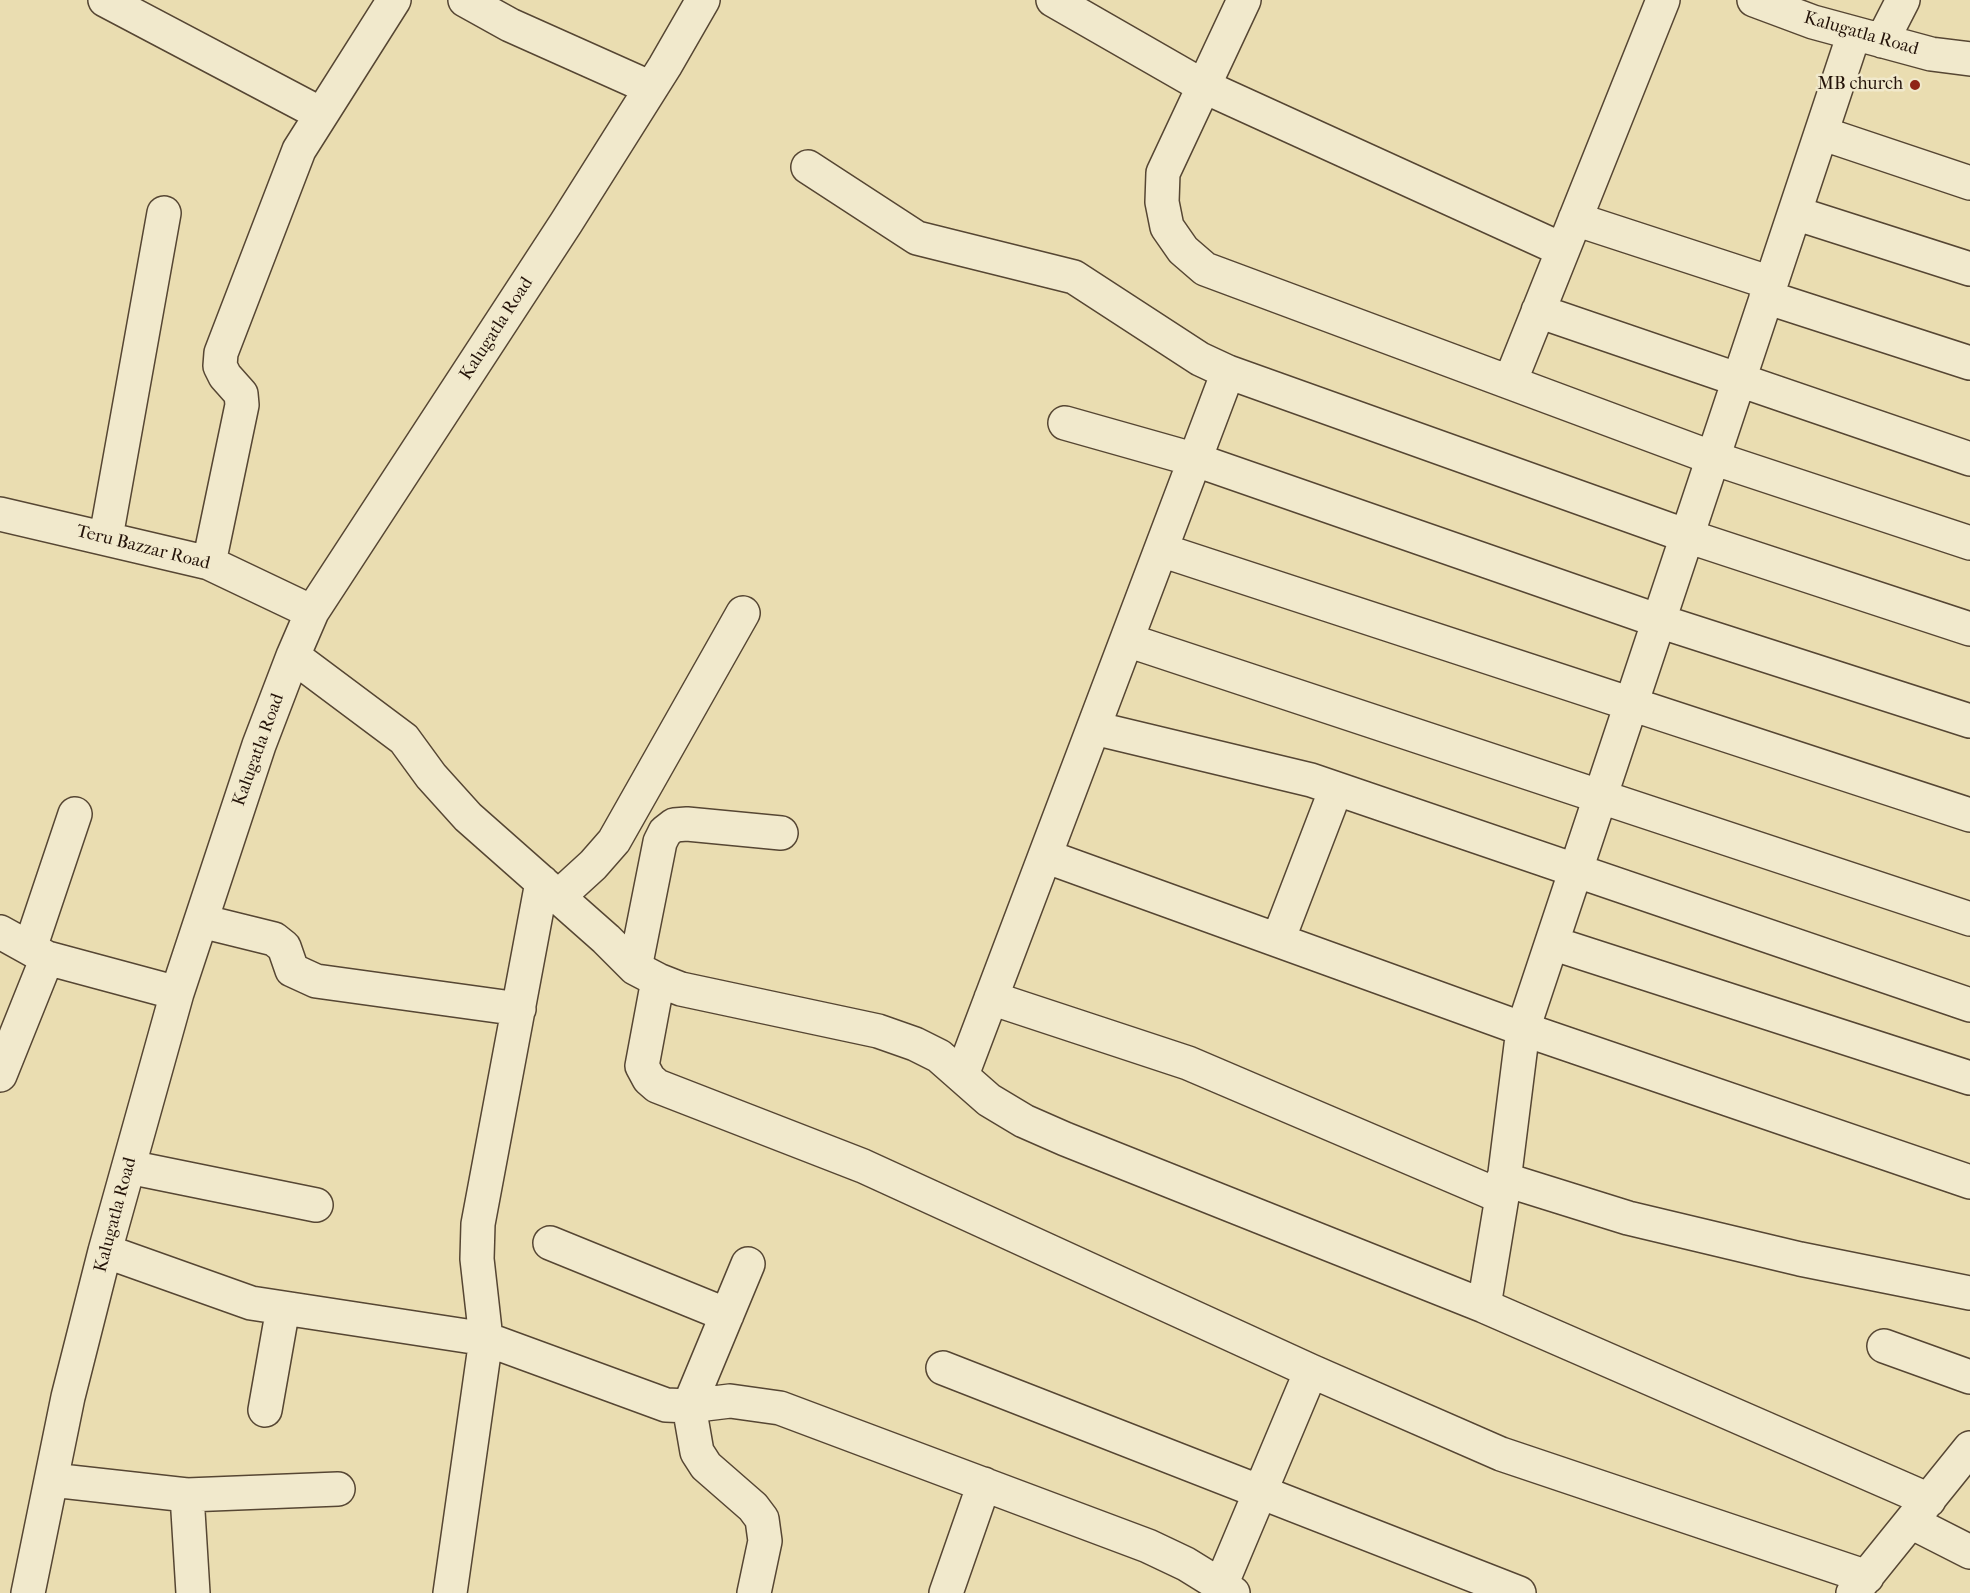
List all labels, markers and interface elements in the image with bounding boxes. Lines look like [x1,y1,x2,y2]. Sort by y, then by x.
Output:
street label: Kalugatla Road [1801,7,1921,61]
place label: MB church [1817,74,1903,96]
marker: MB church [1908,78,1922,92]
street label: Kalugatla Road [456,274,538,384]
street label: Teru Bazzar Road [74,521,212,575]
street label: Kalugatla Road [229,691,289,809]
street label: Kalugatla Road [90,1155,142,1275]

